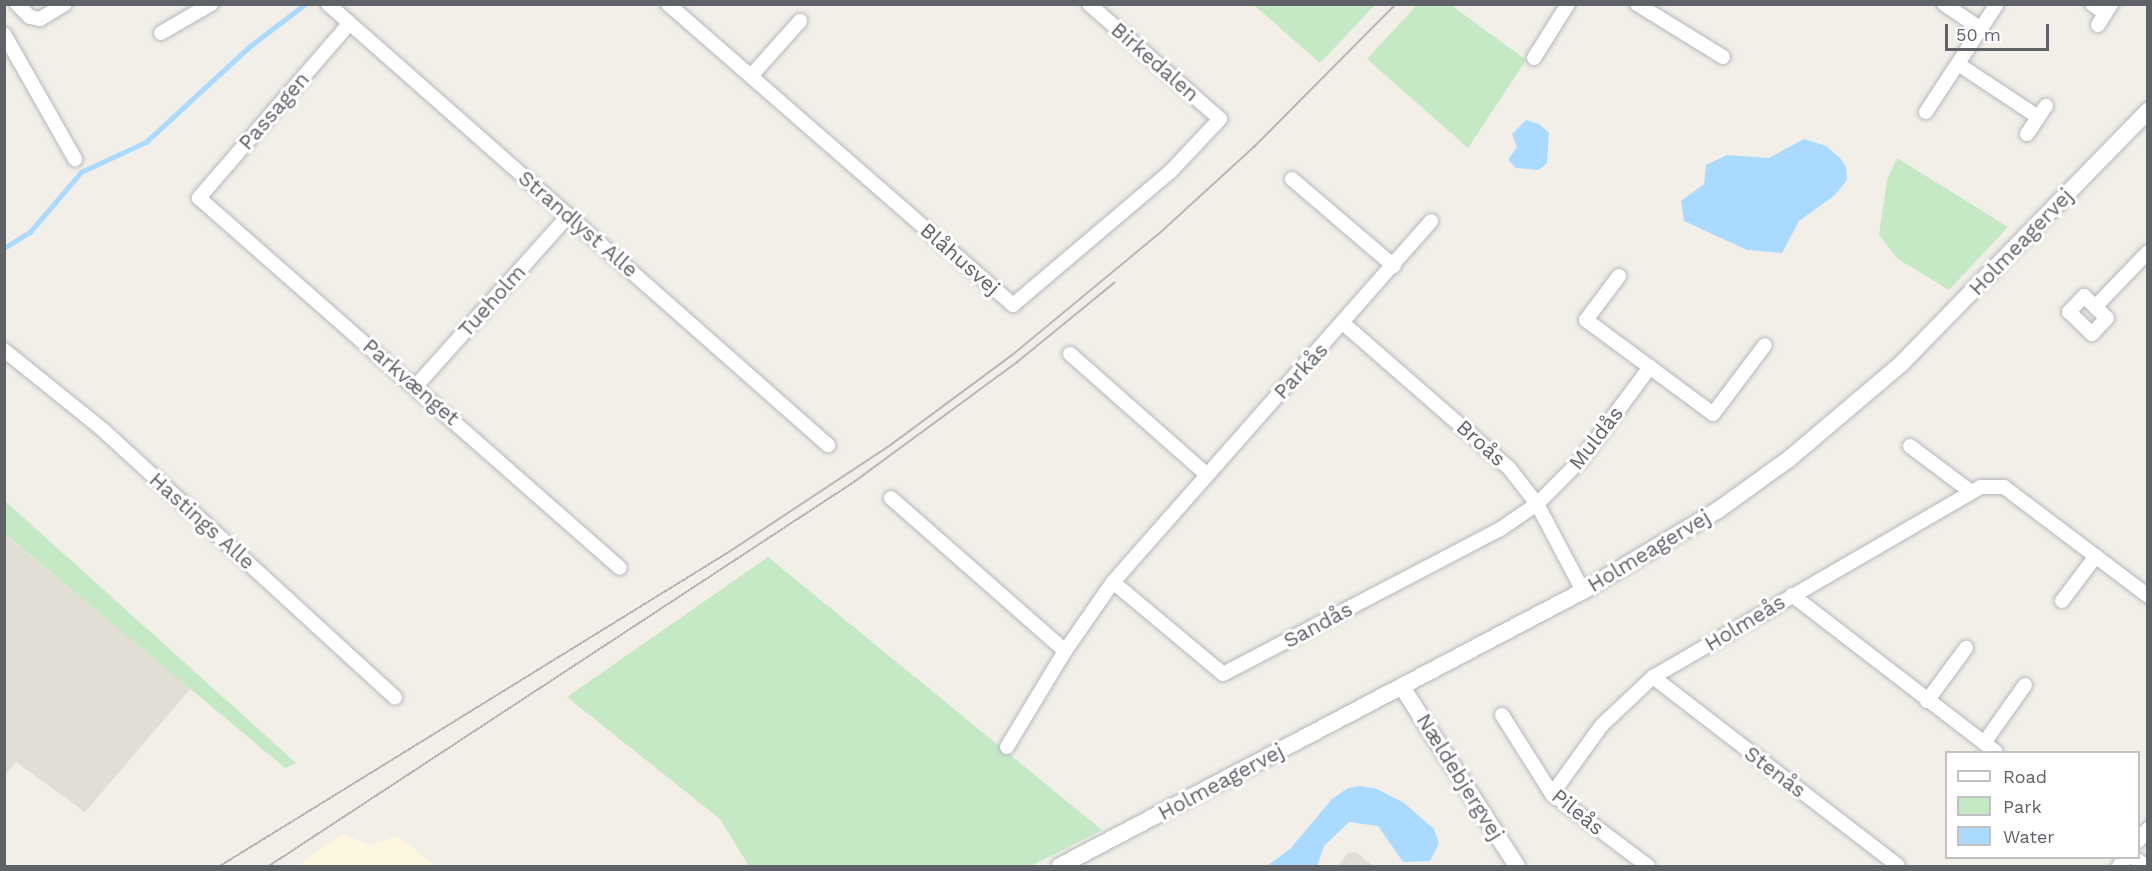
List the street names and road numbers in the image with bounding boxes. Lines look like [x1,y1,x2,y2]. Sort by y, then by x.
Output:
street label: Birkedalen [1106,17,1204,107]
street label: Passagen [233,67,315,155]
street label: Strandlyst Alle [513,165,643,283]
street label: Holmeagervej [1964,183,2078,301]
street label: Blåhusvej [915,218,1005,300]
street label: Tueholm [453,260,531,342]
street label: Parkvænget [358,333,464,431]
street label: Parkås [1269,338,1333,404]
street label: Muldås [1564,401,1628,475]
street label: Broås [1451,414,1511,472]
street label: Hastings Alle [144,467,260,575]
street label: Holmeagervej [1583,504,1715,598]
street label: Holmeås [1700,589,1790,657]
street label: Sandås [1279,596,1357,654]
street label: Nældebjergvej [1411,709,1509,845]
street label: Holmeagervej [1154,738,1288,826]
street label: Stenås [1739,741,1811,803]
street label: Pileås [1547,783,1609,841]

